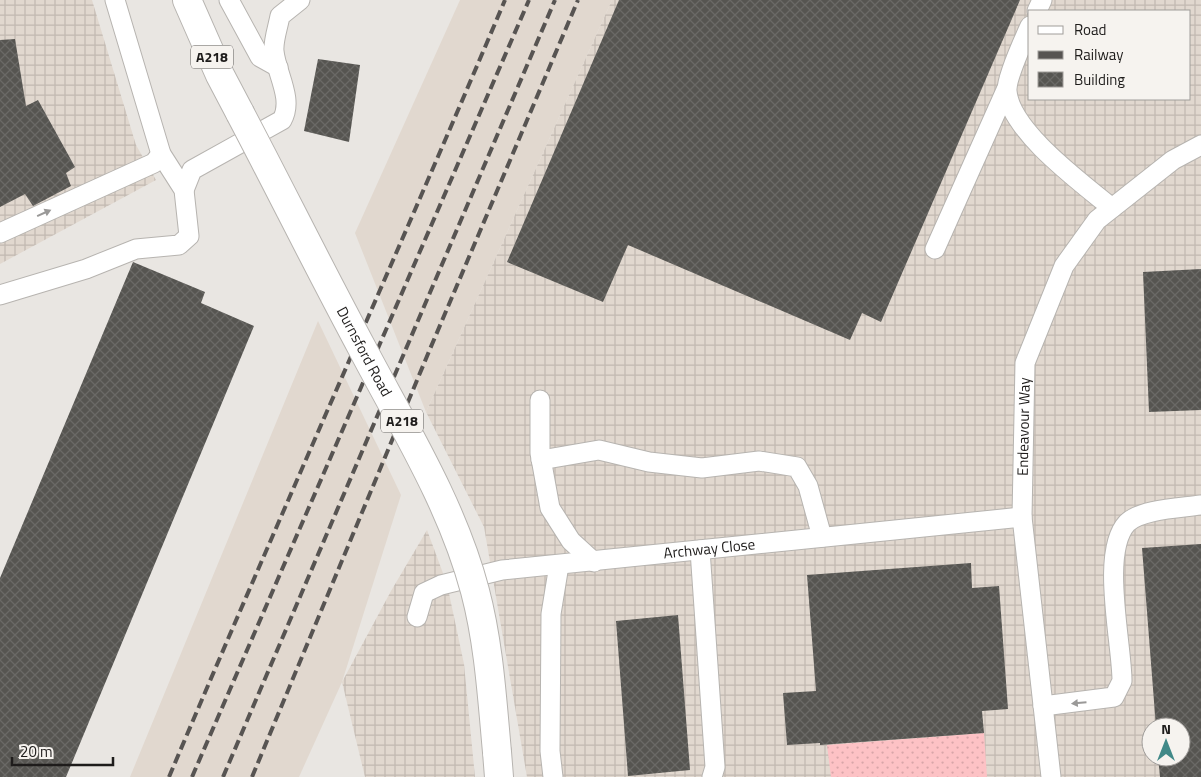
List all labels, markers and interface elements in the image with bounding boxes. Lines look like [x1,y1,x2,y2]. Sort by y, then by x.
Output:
legend [1028,10,1191,100]
text: Road [1074,18,1106,41]
text: Railway [1074,43,1124,66]
road number: A218 [191,46,233,68]
text: Building [1074,68,1125,91]
one-way arrow [37,208,51,216]
street label: Durnsford Road [331,302,398,401]
street label: Endeavour Way [1011,377,1036,476]
road number: A218 [381,410,423,432]
street label: Archway Close [662,532,756,564]
one-way arrow [1071,699,1087,707]
north arrow [1141,717,1191,767]
text: N [1161,718,1171,739]
scale bar [12,734,114,766]
text: 20 m [20,740,53,763]

